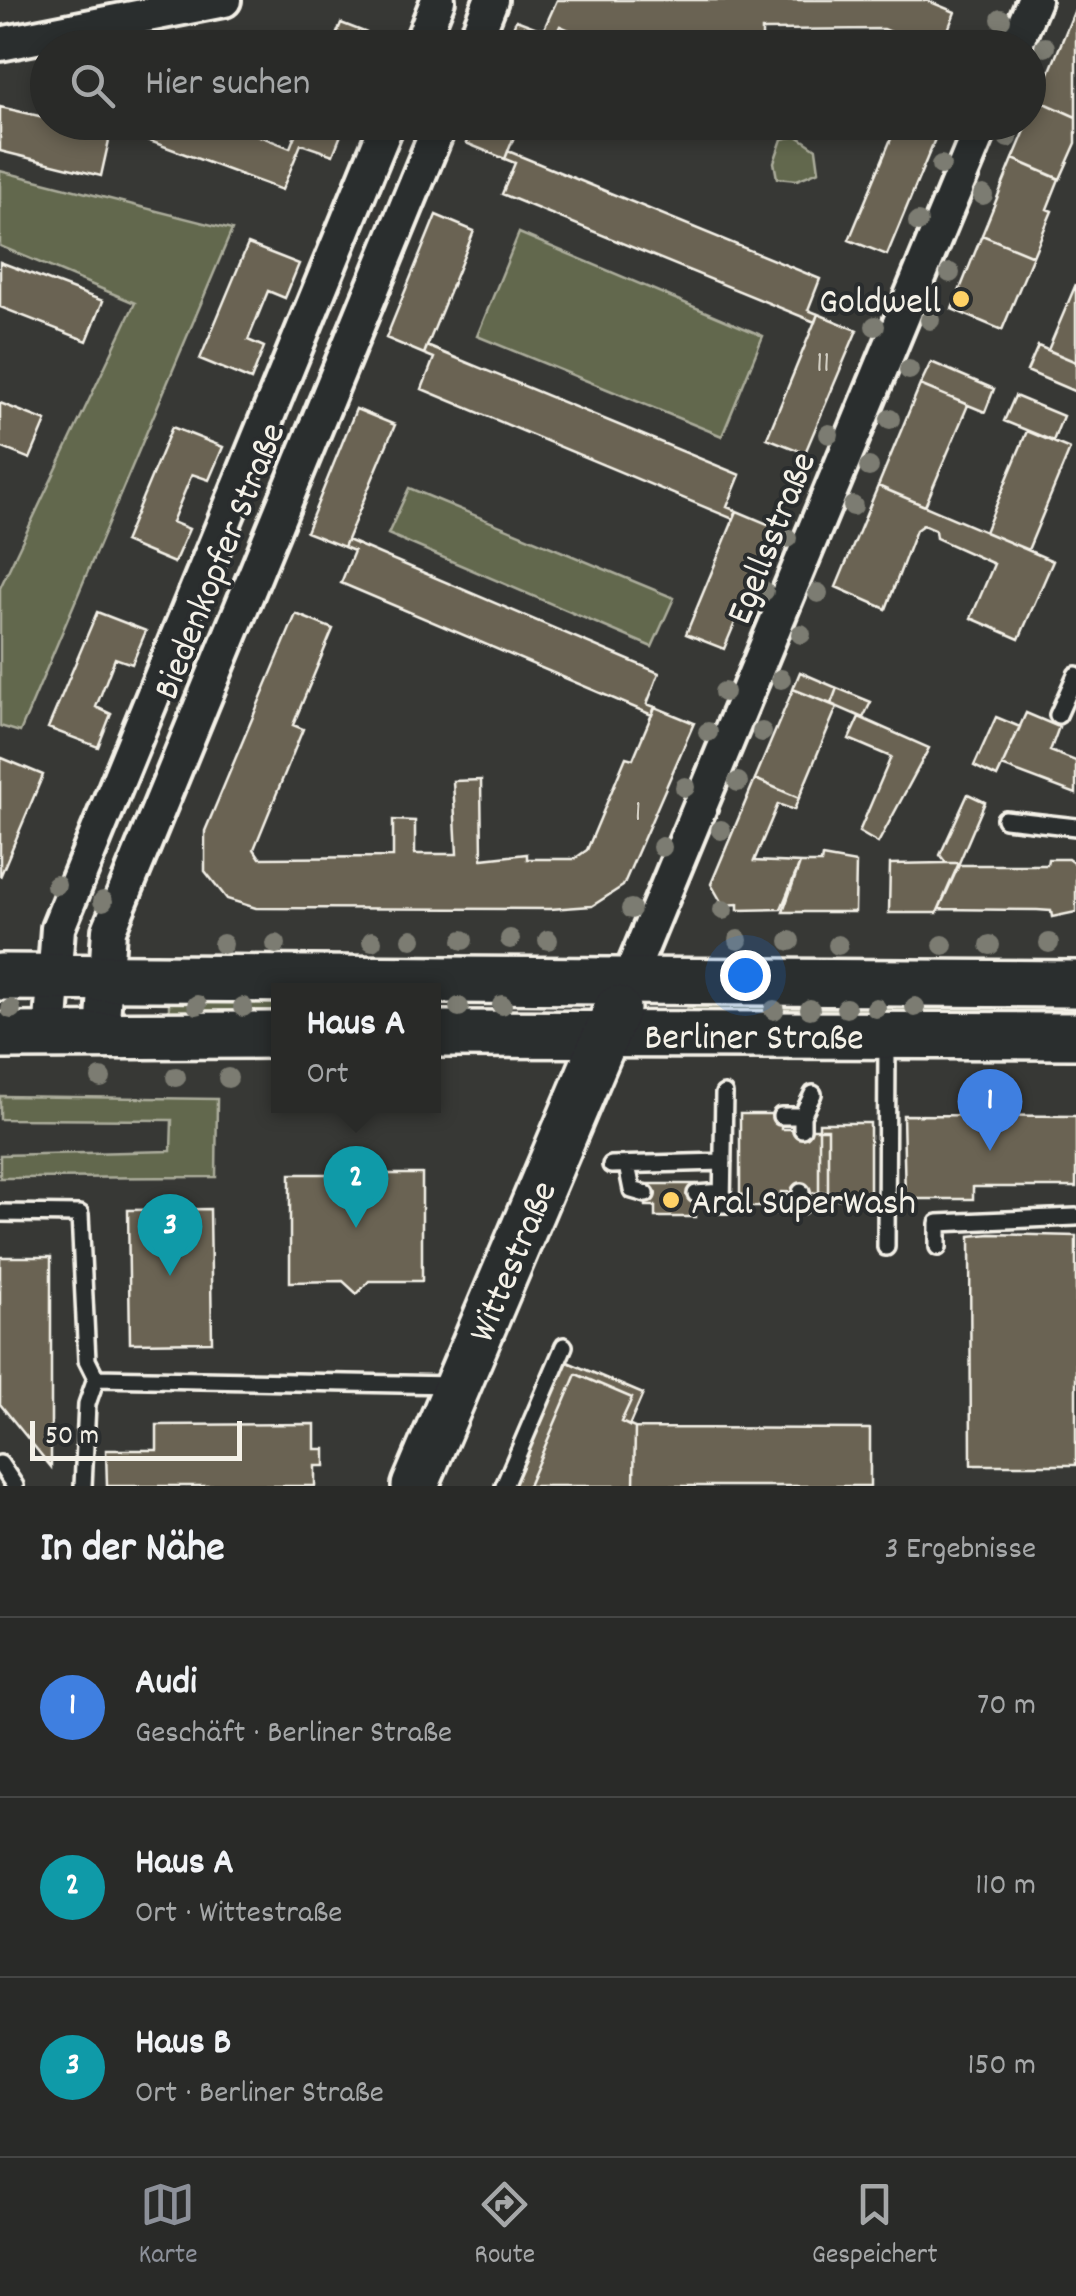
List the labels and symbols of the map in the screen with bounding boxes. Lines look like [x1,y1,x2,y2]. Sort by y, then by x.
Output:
place label: Goldwell [819,277,941,332]
marker: Goldwell [950,288,972,310]
house number: 11 [816,342,830,388]
street label: Biedenkopfer Straße [142,415,303,709]
street label: Egellsstraße [715,445,834,633]
house number: 1 [634,791,642,837]
your location [720,950,771,1001]
street label: Berliner Straße [644,1013,864,1068]
pin: 1 [958,1068,1022,1151]
pin: 2 [324,1146,388,1228]
street label: Wittestraße [457,1173,574,1352]
place label: Aral SuperWash [691,1178,916,1233]
marker: Aral SuperWash [660,1189,682,1211]
pin: 3 [138,1194,202,1276]
scale bar [30,1416,242,1460]

